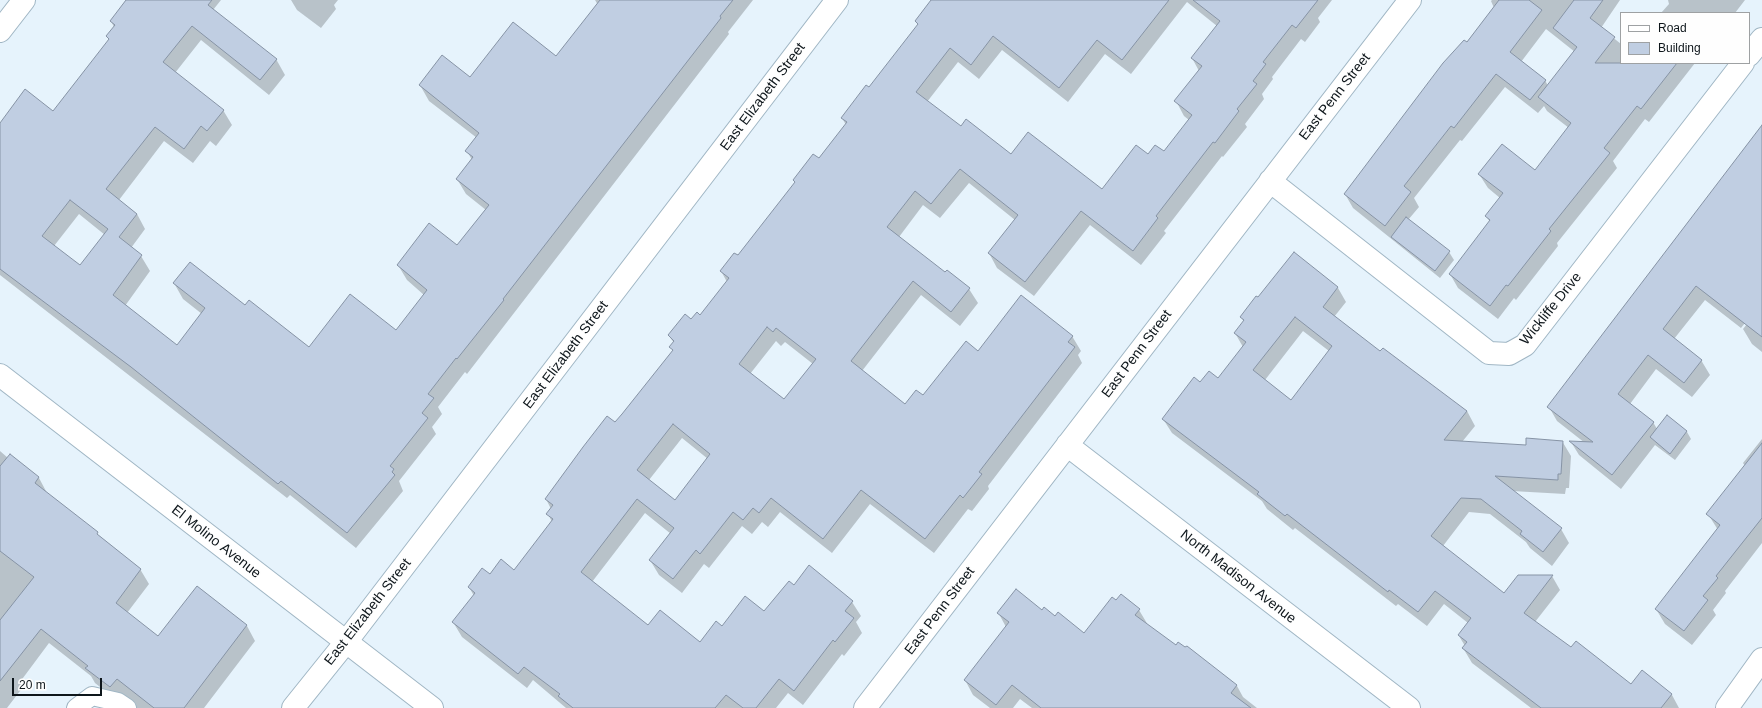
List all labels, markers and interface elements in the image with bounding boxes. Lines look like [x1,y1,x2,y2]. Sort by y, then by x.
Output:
legend [1620,12,1750,64]
text: Road [1658,21,1687,35]
street label: East Elizabeth Street [717,40,809,154]
text: Building [1658,41,1701,55]
street label: East Penn Street [1296,50,1374,144]
street label: Wickliffe Drive [1517,269,1585,349]
street label: East Elizabeth Street [520,298,612,412]
street label: East Penn Street [1098,307,1176,401]
street label: El Molino Avenue [168,502,264,582]
street label: North Madison Avenue [1177,527,1299,627]
street label: East Elizabeth Street [321,555,415,669]
street label: East Penn Street [901,564,979,658]
scale bar [14,670,104,696]
text: 20 m [19,678,46,692]

